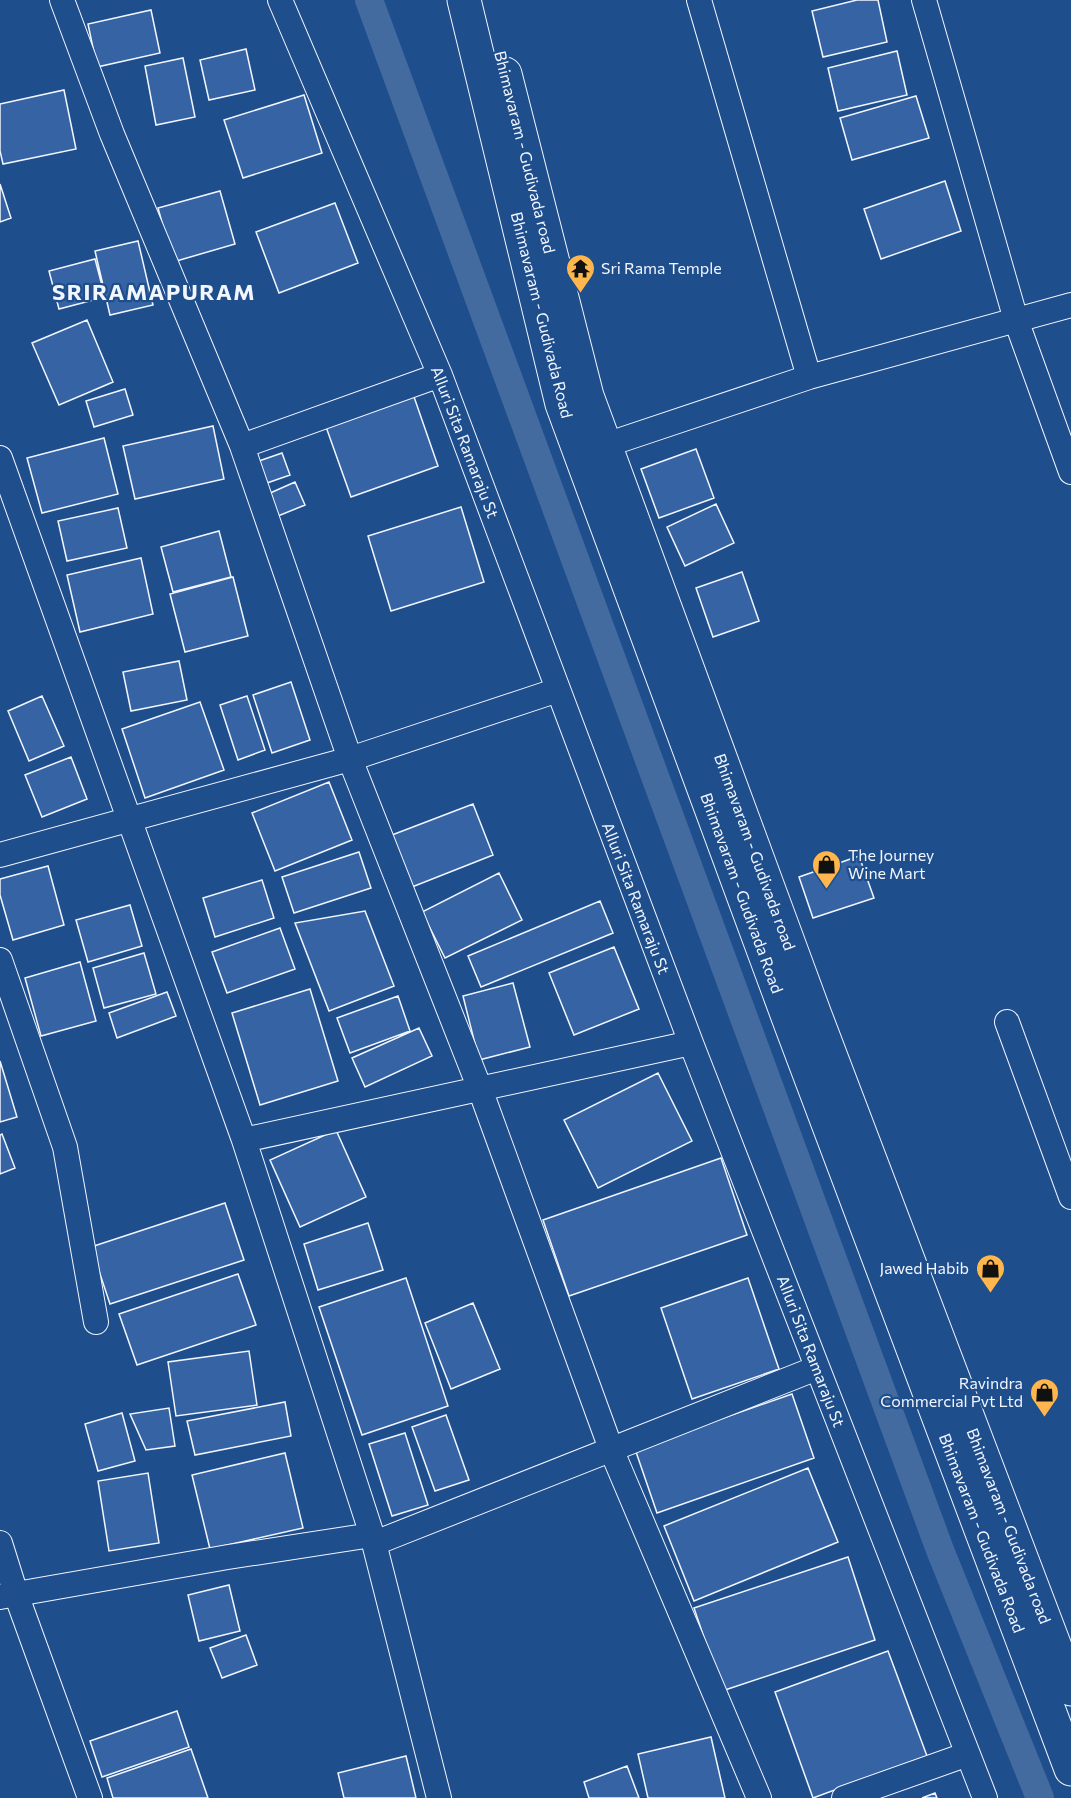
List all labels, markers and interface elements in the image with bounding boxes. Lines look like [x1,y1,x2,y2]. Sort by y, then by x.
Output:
street label: Bhimavaram - Gudivada road [491,49,560,255]
street label: Bhimavaram - Gudivada Road [508,210,577,420]
temple icon: Sri Rama Temple [564,252,596,294]
place label: Sri Rama Temple [601,258,722,277]
district label: SRIRAMAPURAM [52,278,256,305]
street label: Alluri Sita Ramaraju St [428,363,503,521]
street label: Bhimavaram - Gudivada road [711,751,800,953]
street label: Bhimavaram - Gudivada Road [697,790,788,996]
street label: Alluri Sita Ramaraju St [599,819,674,977]
place label: The Journey Wine Mart [848,845,934,882]
shop icon: The Journey Wine Mart [811,848,843,890]
shop icon: Jawed Habib [974,1252,1006,1294]
place label: Jawed Habib [879,1258,969,1277]
street label: Alluri Sita Ramaraju St [774,1272,849,1430]
place label: Ravindra Commercial Pvt Ltd [880,1373,1023,1410]
shop icon: Ravindra Commercial Pvt Ltd [1028,1376,1060,1418]
street label: Bhimavaram - Gudivada road [963,1425,1056,1626]
street label: Bhimavaram - Gudivada Road [936,1430,1029,1635]

